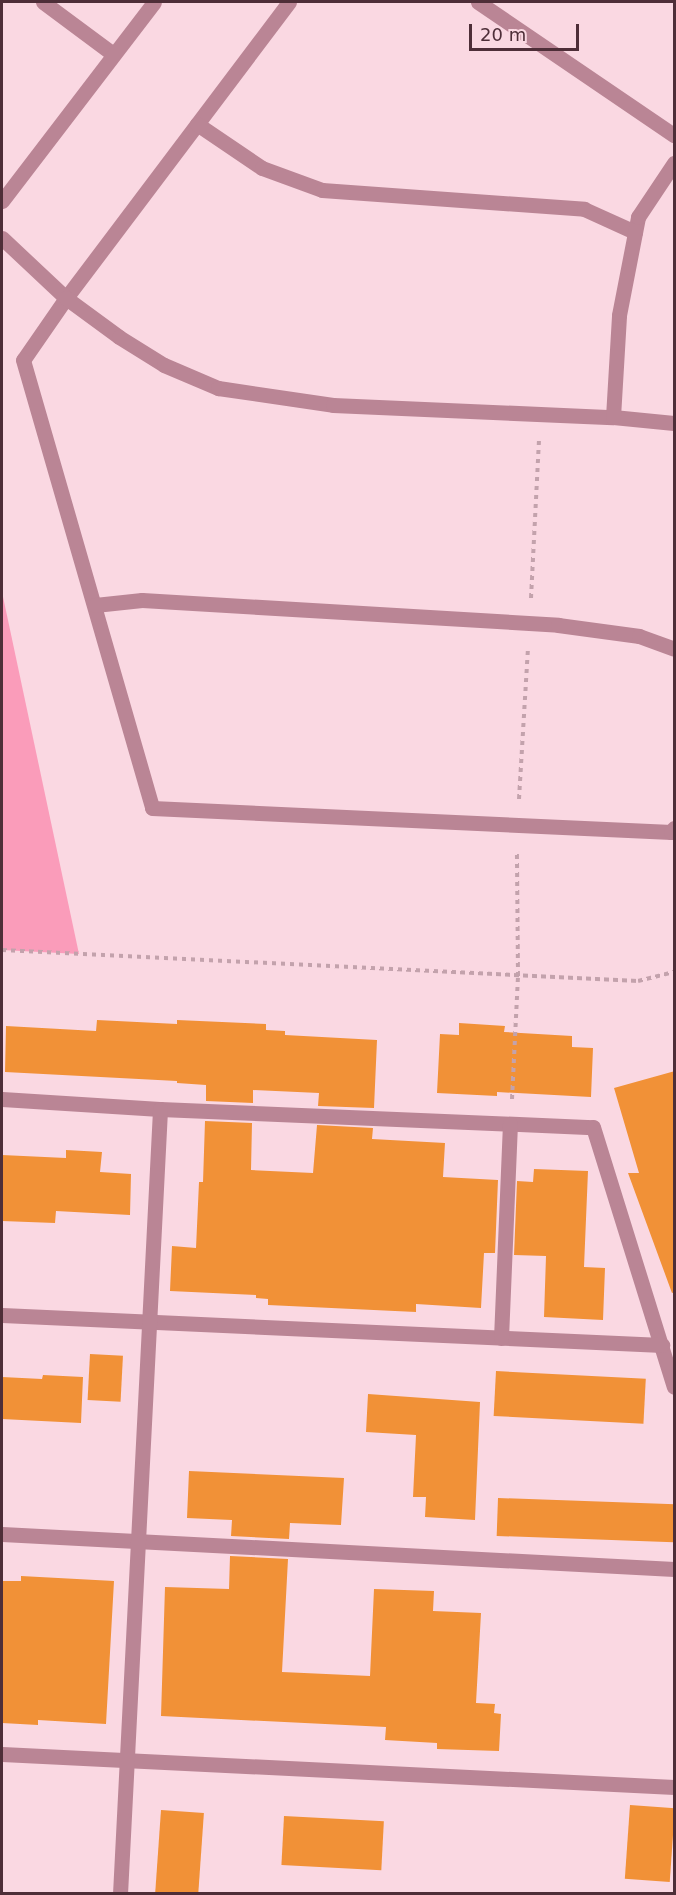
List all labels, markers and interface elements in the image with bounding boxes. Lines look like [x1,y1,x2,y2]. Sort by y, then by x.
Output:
scale bar [472,12,582,50]
text: 20 m [480,24,526,45]

